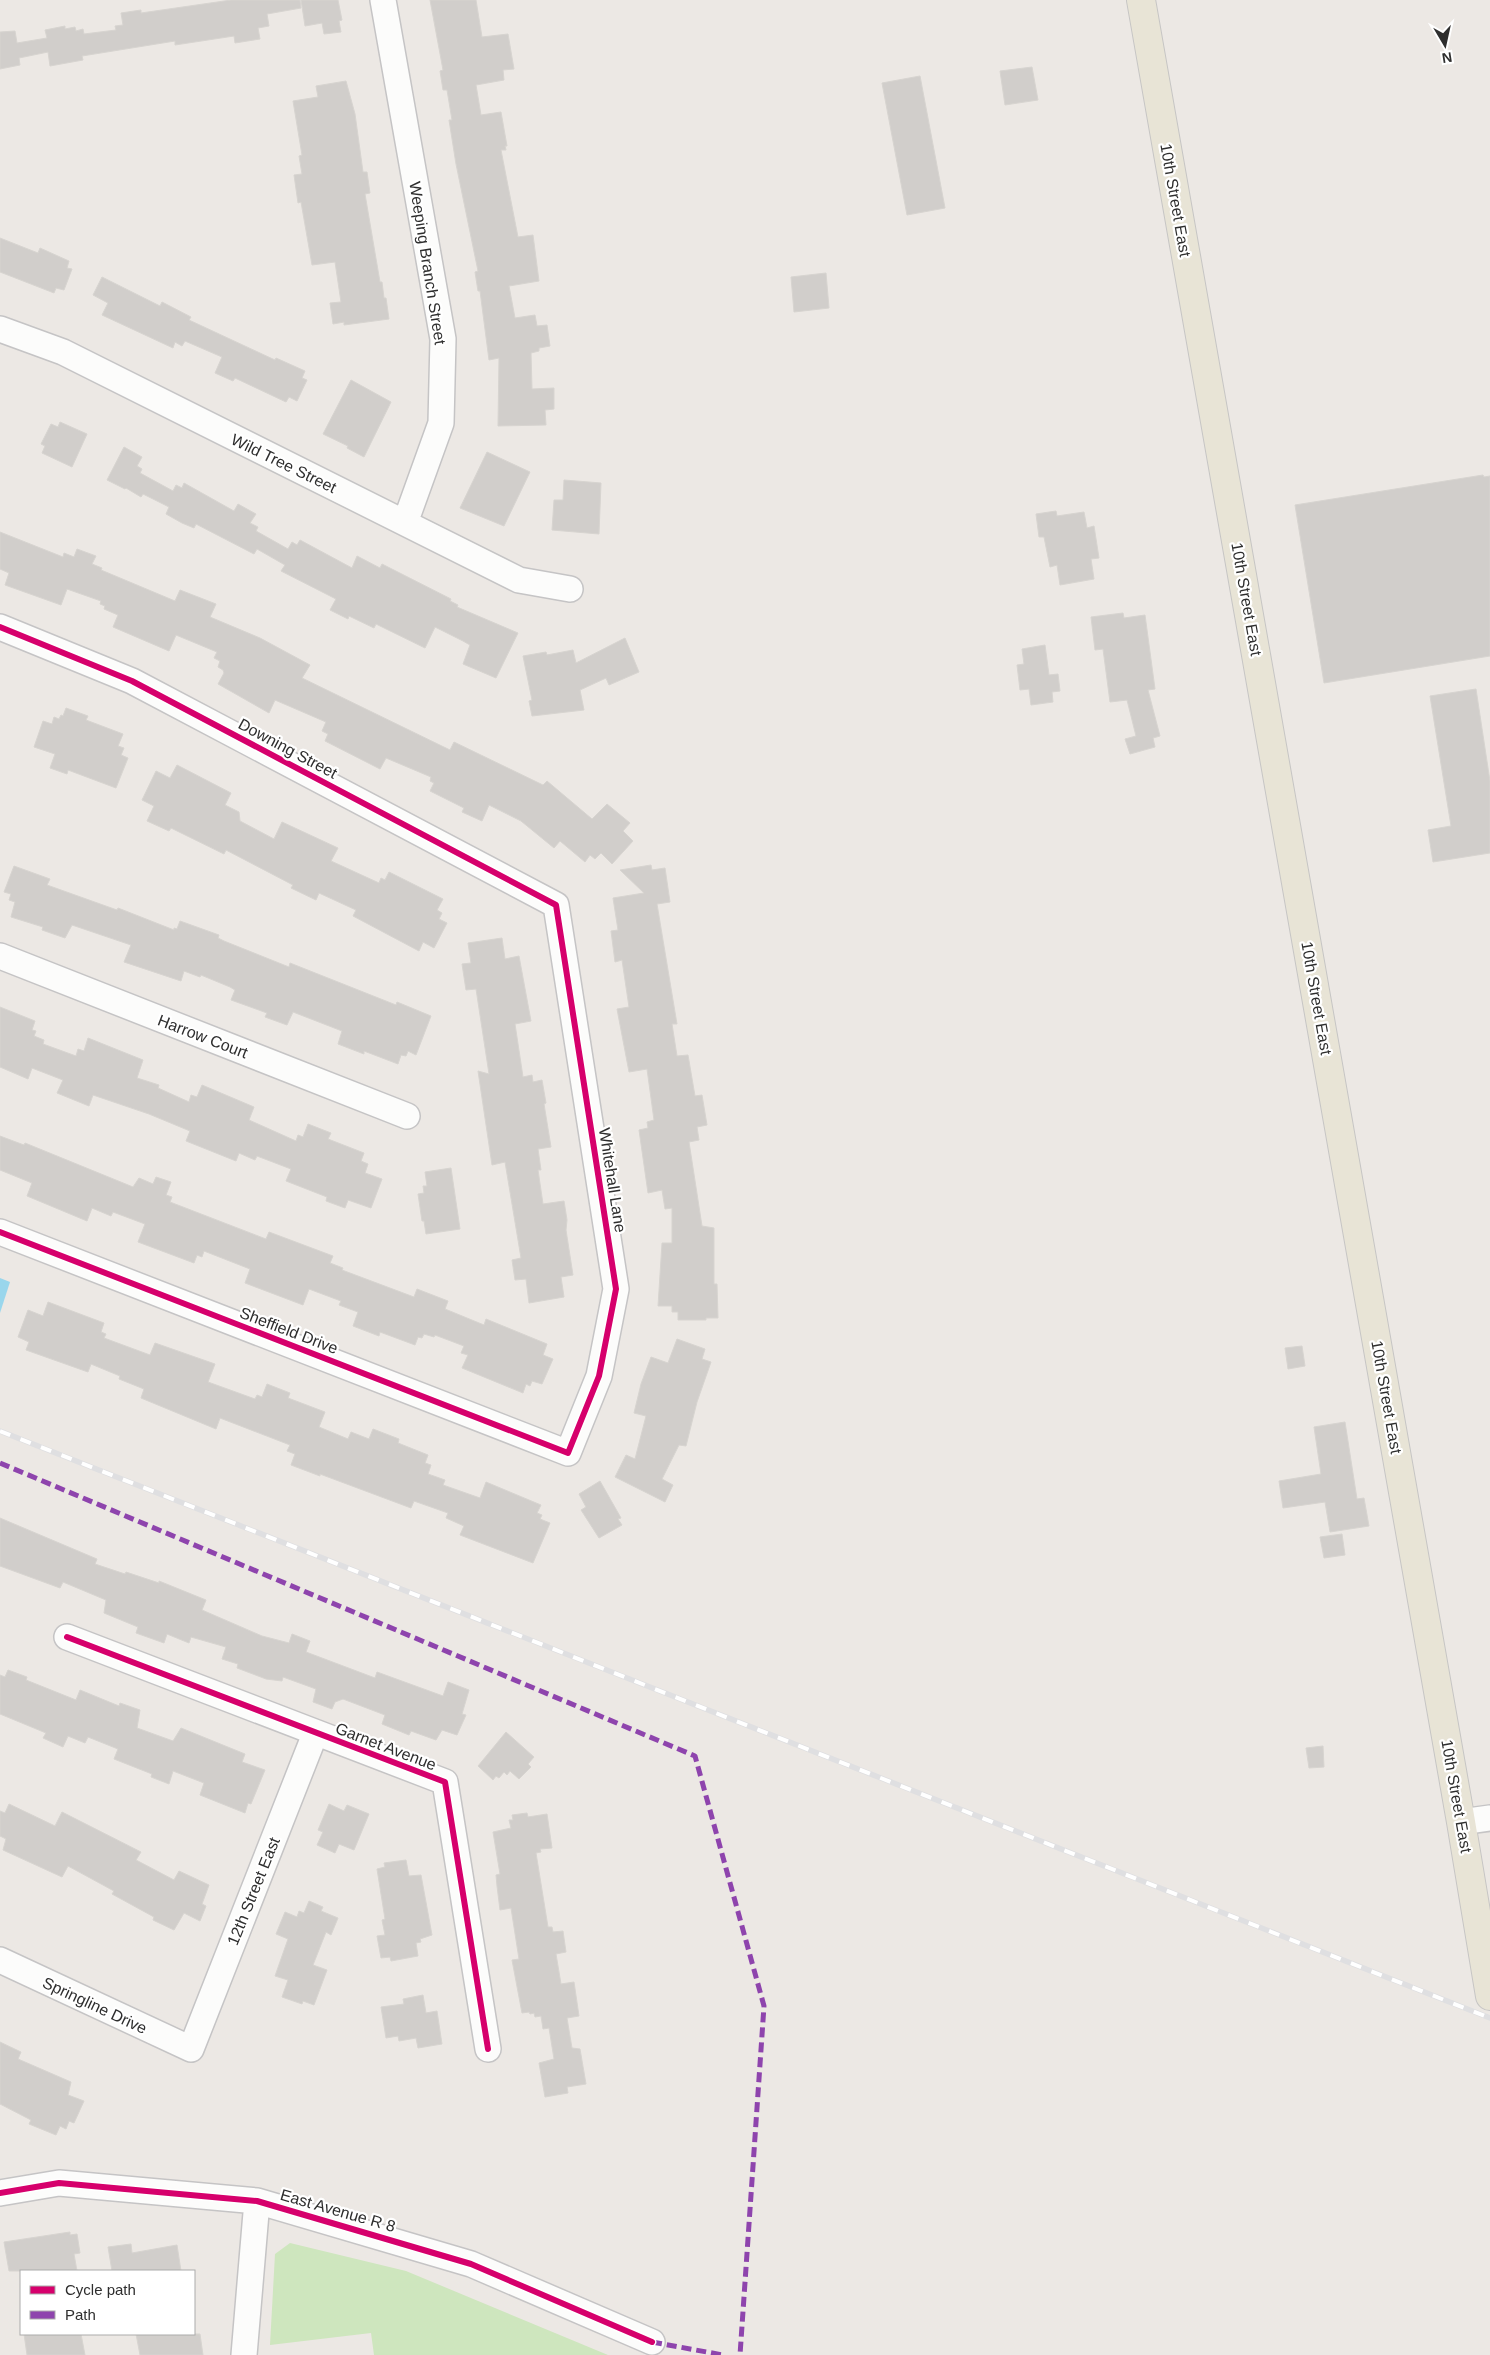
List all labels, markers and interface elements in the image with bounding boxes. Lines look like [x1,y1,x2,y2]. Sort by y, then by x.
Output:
north arrow [1420,20,1470,70]
text: N [1441,49,1453,67]
street label: 10th Street East [1157,142,1194,259]
street label: Weeping Branch Street [406,180,449,347]
street label: Wild Tree Street [229,431,340,496]
street label: 10th Street East [1228,541,1265,658]
street label: Downing Street [235,715,341,782]
street label: 10th Street East [1298,940,1335,1057]
street label: Harrow Court [155,1011,251,1062]
street label: Whitehall Lane [596,1126,629,1234]
street label: Sheffield Drive [237,1304,340,1357]
street label: 10th Street East [1368,1339,1405,1456]
street label: Garnet Avenue [333,1719,439,1774]
street label: 10th Street East [1438,1738,1475,1855]
street label: 12th Street East [224,1834,283,1948]
street label: Springline Drive [40,1974,150,2037]
street label: East Avenue R 8 [278,2186,397,2235]
legend [20,2270,195,2335]
text: Cycle path [65,2281,136,2298]
text: Path [65,2306,96,2323]

